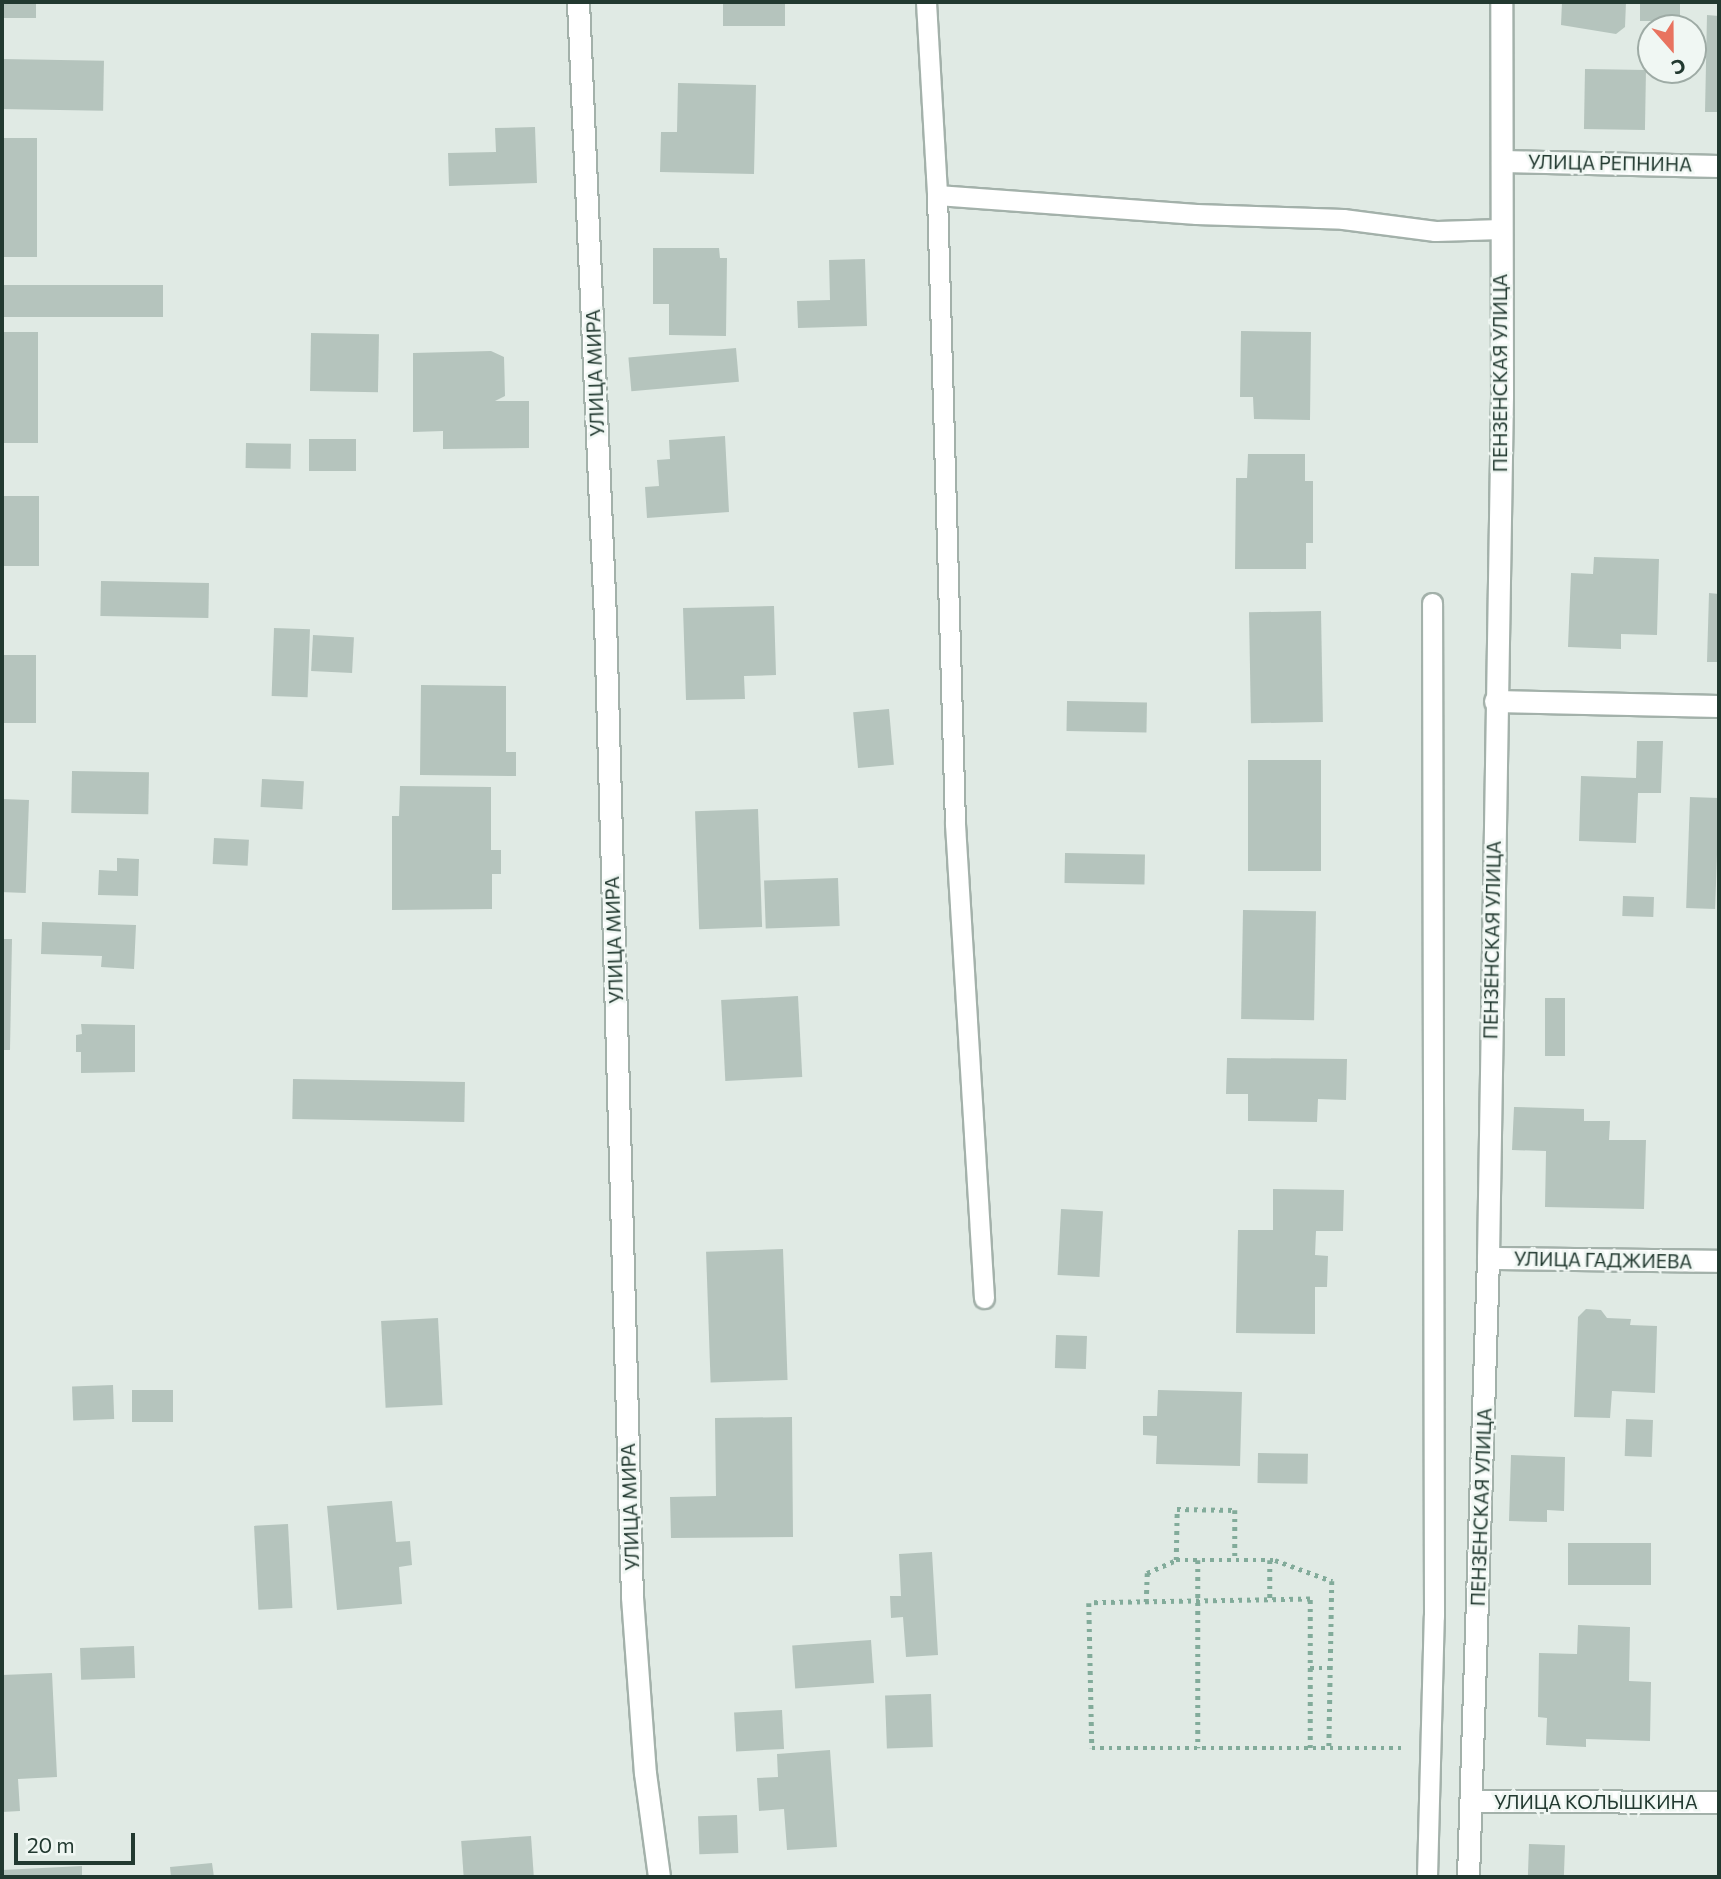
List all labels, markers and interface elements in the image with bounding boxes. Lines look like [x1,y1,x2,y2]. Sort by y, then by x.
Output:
north arrow [1637,14,1707,84]
text: С [1669,54,1689,80]
street label: УЛИЦА РЕПНИНА [1528,150,1692,176]
street label: ПЕНЗЕНСКАЯ УЛИЦА [1489,274,1511,472]
street label: УЛИЦА МИРА [581,309,609,437]
street label: ПЕНЗЕНСКАЯ УЛИЦА [1479,840,1505,1040]
street label: УЛИЦА МИРА [600,876,628,1004]
street label: УЛИЦА ГАДЖИЕВА [1514,1247,1692,1273]
street label: ПЕНЗЕНСКАЯ УЛИЦА [1466,1407,1496,1607]
street label: УЛИЦА МИРА [616,1443,644,1571]
street label: УЛИЦА КОЛЫШКИНА [1494,1791,1698,1813]
scale bar [18,1820,138,1864]
text: 20 m [27,1832,75,1857]

